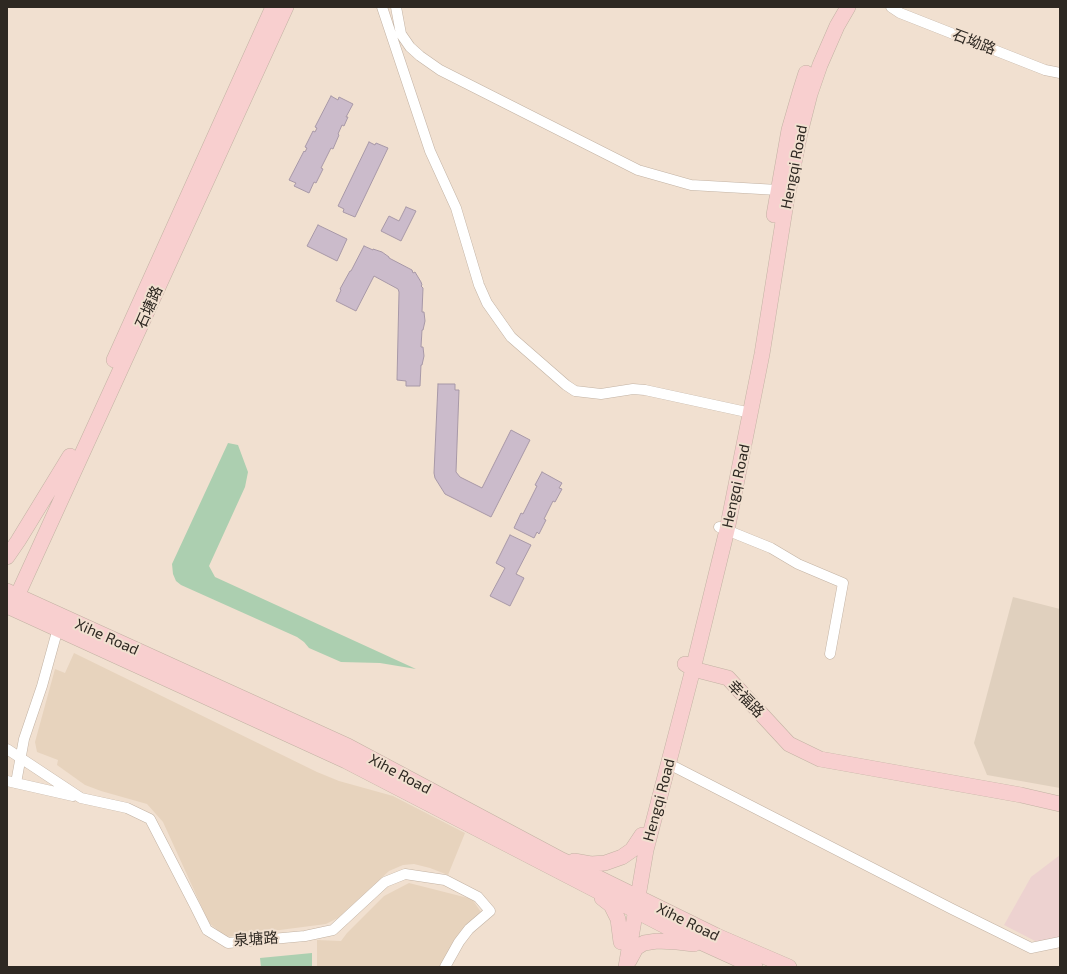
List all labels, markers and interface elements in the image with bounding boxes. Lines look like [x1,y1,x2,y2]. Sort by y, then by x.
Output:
street label: 石坳路 [950,26,998,58]
street label: Hengqi Road [777,123,811,211]
street label: 石塘路 [132,283,166,331]
street label: Hengqi Road [718,442,754,530]
street label: Xihe Road [72,615,142,659]
street label: 幸福路 [724,677,768,721]
street label: Xihe Road [366,750,434,798]
street label: Hengqi Road [639,756,679,844]
street label: Xihe Road [654,899,722,945]
street label: 泉塘路 [233,928,279,950]

